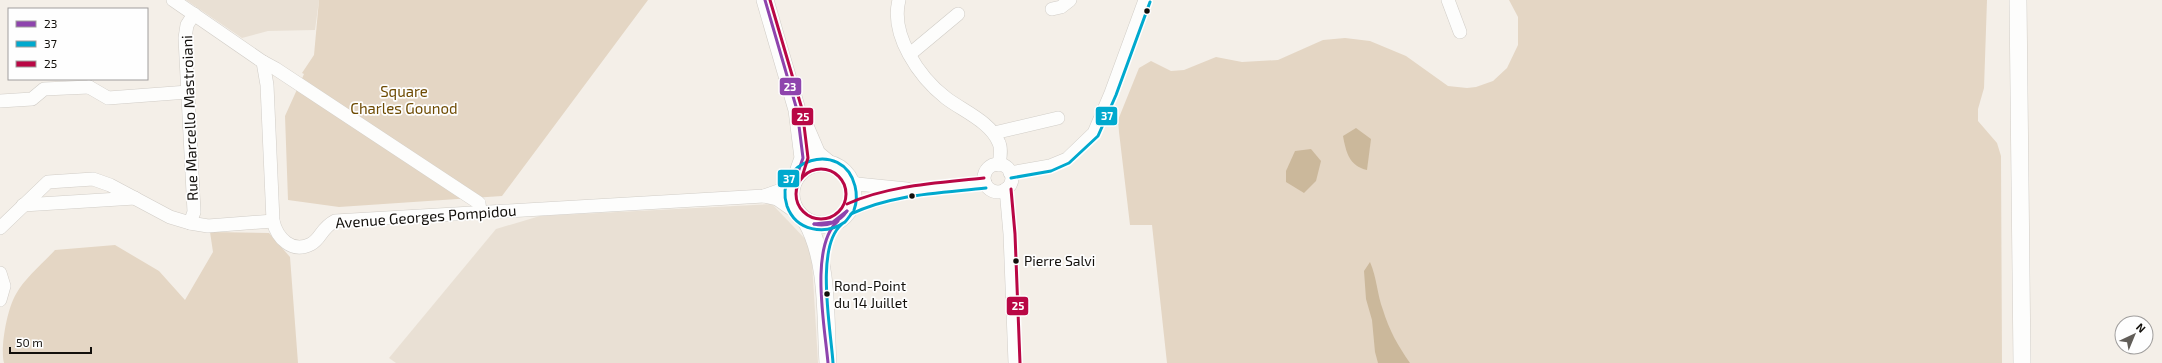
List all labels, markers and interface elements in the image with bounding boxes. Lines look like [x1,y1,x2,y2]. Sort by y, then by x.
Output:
unlabelled marker [1142,6,1152,16]
legend [8,8,148,80]
text: 23 [44,16,57,30]
street label: Rue Marcello Mastroiani [177,35,201,201]
text: 37 [44,36,57,50]
text: 25 [44,56,57,70]
line badge: 23 [779,77,802,96]
text: 23 [784,80,796,93]
park label: Square Charles Gounod [350,82,458,117]
line badge: 37 [1095,106,1118,126]
line badge: 25 [791,107,814,126]
text: 37 [1101,109,1113,122]
text: 25 [797,110,809,123]
line badge: 37 [777,169,800,188]
text: 37 [783,172,795,185]
unlabelled marker [907,191,917,201]
street label: Avenue Georges Pompidou [335,201,517,231]
place label: Pierre Salvi [1024,252,1095,269]
marker: Pierre Salvi [1011,256,1021,266]
place label: Rond-Point du 14 Juillet [834,277,908,311]
marker: Rond-Point du 14 Juillet [822,289,832,299]
line badge: 25 [1006,296,1029,316]
text: 25 [1012,299,1024,312]
north arrow [2114,315,2154,355]
text: N [2134,320,2149,335]
scale bar [10,329,91,355]
text: 50 m [16,335,43,349]

